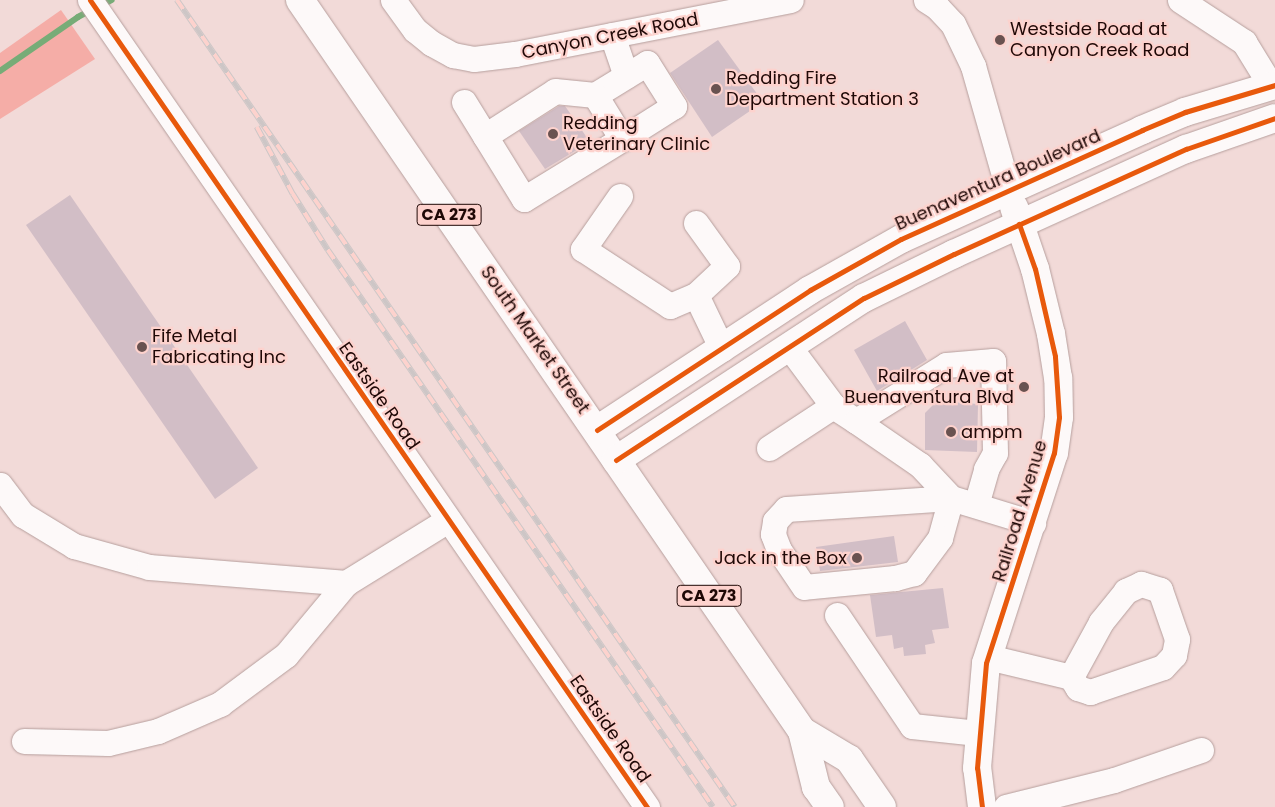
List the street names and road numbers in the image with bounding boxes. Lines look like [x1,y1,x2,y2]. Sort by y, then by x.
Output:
street label: Canyon Creek Road [520,8,700,64]
street label: Buenaventura Boulevard [892,125,1104,235]
road number: CA 273 [416,202,482,228]
street label: South Market Street [476,262,594,418]
street label: Eastside Road [334,338,424,454]
street label: Railroad Avenue [988,438,1052,584]
road number: CA 273 [676,582,742,610]
street label: Eastside Road [565,671,655,787]

